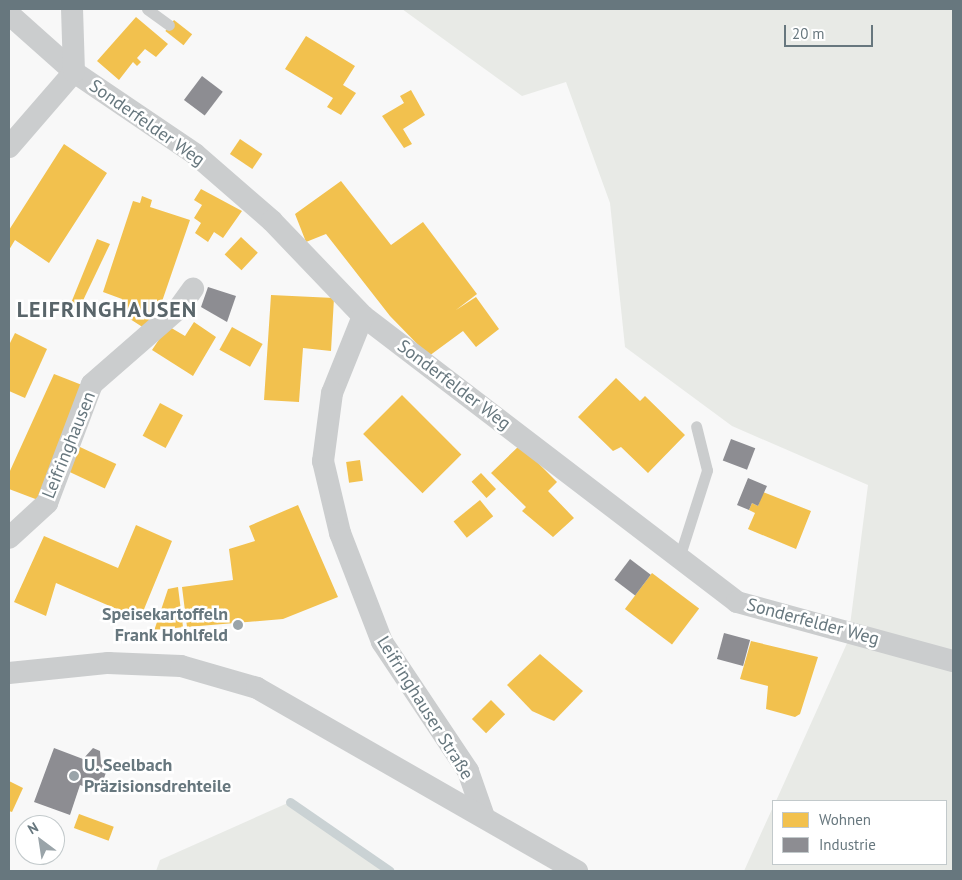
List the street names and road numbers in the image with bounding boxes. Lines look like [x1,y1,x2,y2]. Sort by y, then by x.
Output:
street label: Sonderfelder Weg [85,75,209,171]
street label: Sonderfelder Weg [393,335,515,435]
street label: Leifringhausen [38,388,100,502]
street label: Sonderfelder Weg [744,594,882,650]
street label: Leifringhauser Straße [372,632,478,784]

